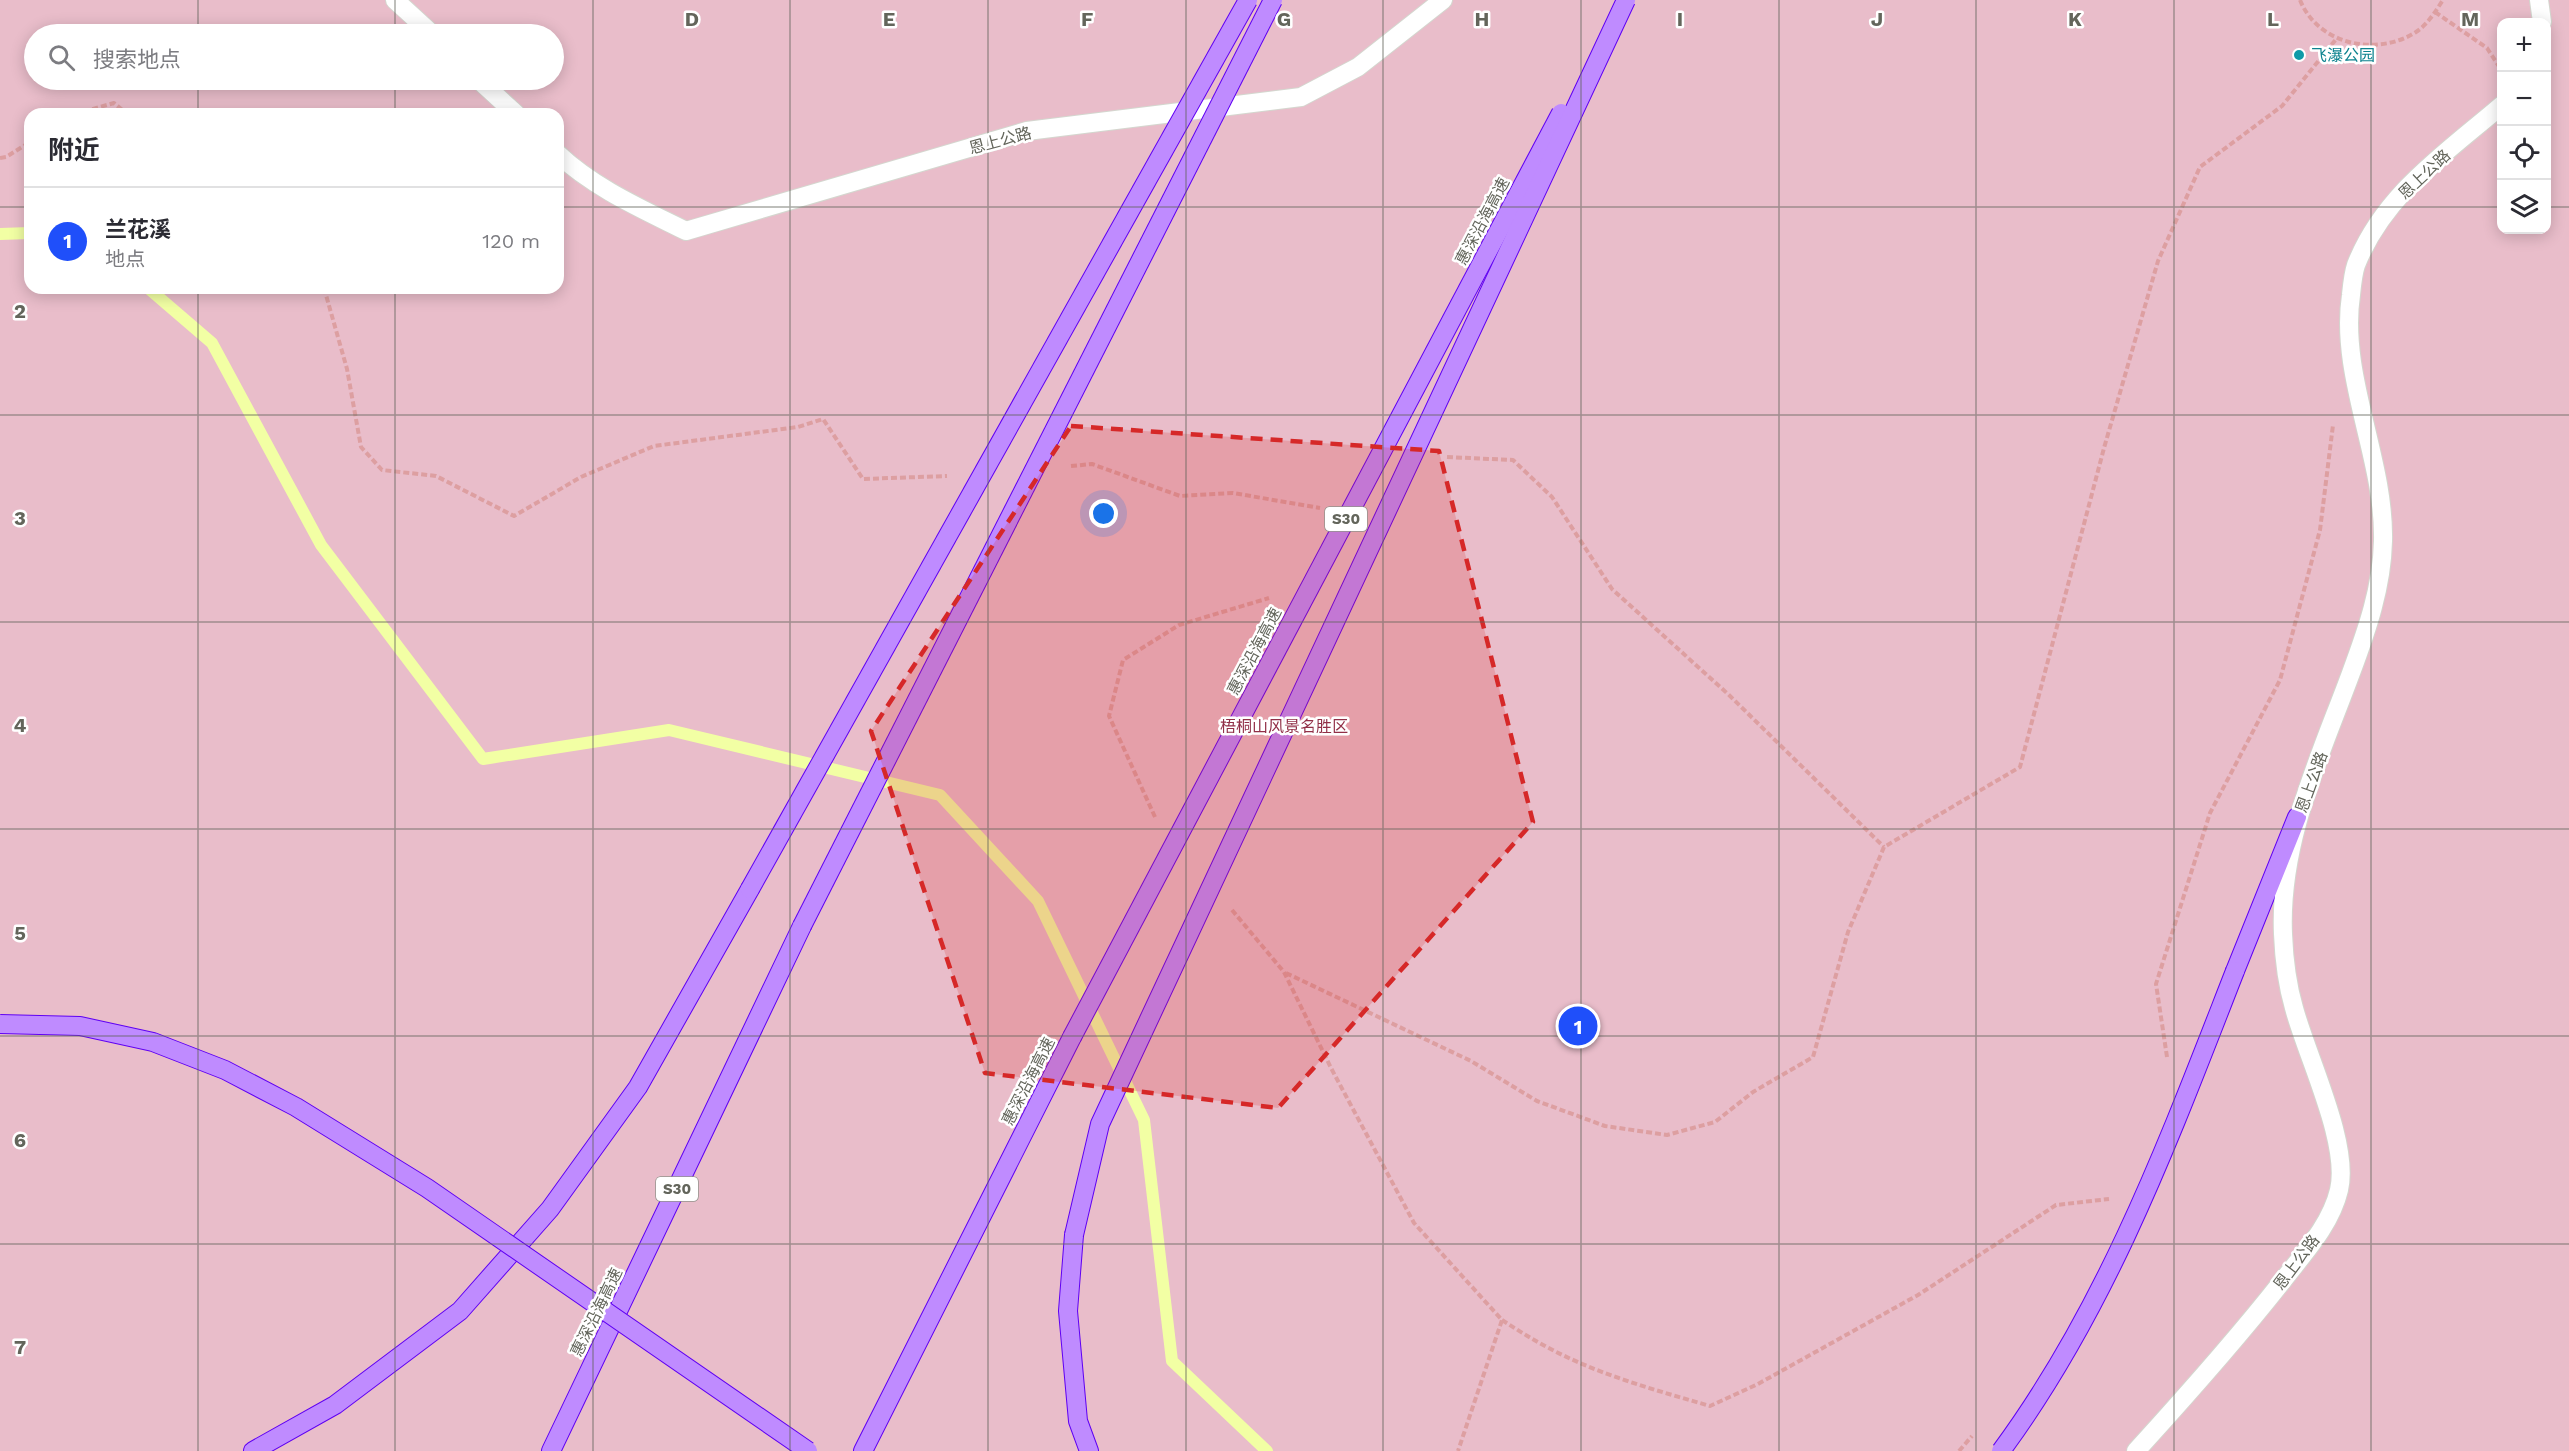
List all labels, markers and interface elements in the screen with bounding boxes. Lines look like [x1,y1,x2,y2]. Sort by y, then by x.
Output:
text: D [685,7,699,31]
text: E [883,7,895,31]
text: F [1081,7,1093,31]
text: G [1277,7,1291,31]
text: H [1475,7,1489,31]
text: I [1677,7,1683,31]
text: J [1871,7,1883,31]
text: K [2068,7,2082,31]
text: L [2267,7,2279,31]
text: M [2461,7,2479,31]
map controls [2497,18,2551,234]
button: + [2497,18,2551,72]
search box [24,24,564,90]
icon: search [45,41,78,74]
place label: 飞瀑公园 [2311,46,2375,65]
text: 搜索地点 [93,47,181,72]
marker: 飞瀑公园 [2292,48,2306,62]
button: − [2497,72,2551,126]
street label: 恩上公路 [967,123,1034,158]
button: locate [2497,126,2551,180]
text: 附近 [48,135,100,165]
street label: 恩上公路 [2394,146,2454,203]
street label: 惠深沿海高速 [1452,174,1513,268]
button: layers [2497,180,2551,234]
text: 兰花溪 [105,217,171,242]
text: 1 [63,229,72,253]
text: 120 m [482,229,540,253]
text: 地点 [105,247,145,271]
text: 2 [14,299,26,323]
your location [1089,499,1118,528]
text: 3 [14,506,26,530]
road number: S30 [1325,507,1367,531]
street label: 惠深沿海高速 [1224,604,1285,698]
text: 4 [14,713,27,737]
park label: 梧桐山风景名胜区 [1220,717,1348,736]
street label: 恩上公路 [2292,749,2331,815]
text: 5 [14,921,26,945]
pin: 1 [1558,1004,1598,1048]
street label: 惠深沿海高速 [998,1034,1059,1128]
text: 6 [14,1128,26,1152]
road number: S30 [656,1177,698,1201]
street label: 恩上公路 [2270,1231,2323,1294]
street label: 惠深沿海高速 [567,1265,626,1360]
text: 7 [14,1335,26,1359]

